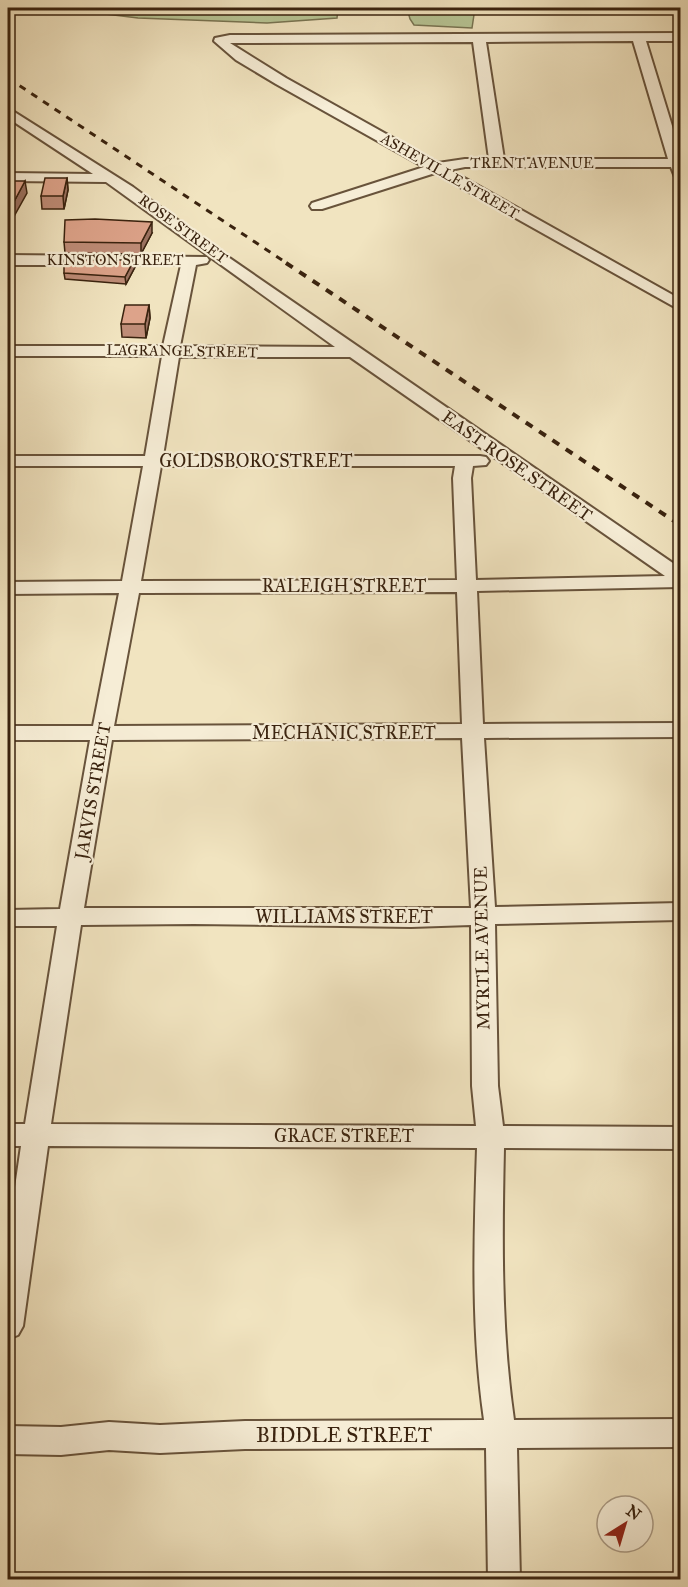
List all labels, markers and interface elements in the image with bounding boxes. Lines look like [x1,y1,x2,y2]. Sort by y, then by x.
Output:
street label: ASHEVILLE STREET [377,129,522,223]
street label: TRENT AVENUE [470,154,594,172]
street label: ROSE STREET [135,191,231,267]
street label: KINSTON STREET [46,251,184,269]
street label: LAGRANGE STREET [106,341,258,361]
street label: EAST ROSE STREET [438,406,596,526]
street label: GOLDSBORO STREET [159,450,353,472]
street label: RALEIGH STREET [262,575,426,597]
street label: JARVIS STREET [70,721,117,863]
street label: MECHANIC STREET [252,722,436,744]
street label: MYRTLE AVENUE [470,866,494,1030]
street label: WILLIAMS STREET [255,906,433,928]
street label: GRACE STREET [274,1125,414,1147]
street label: BIDDLE STREET [256,1422,432,1448]
north arrow [595,1494,655,1554]
text: N [623,1501,645,1524]

